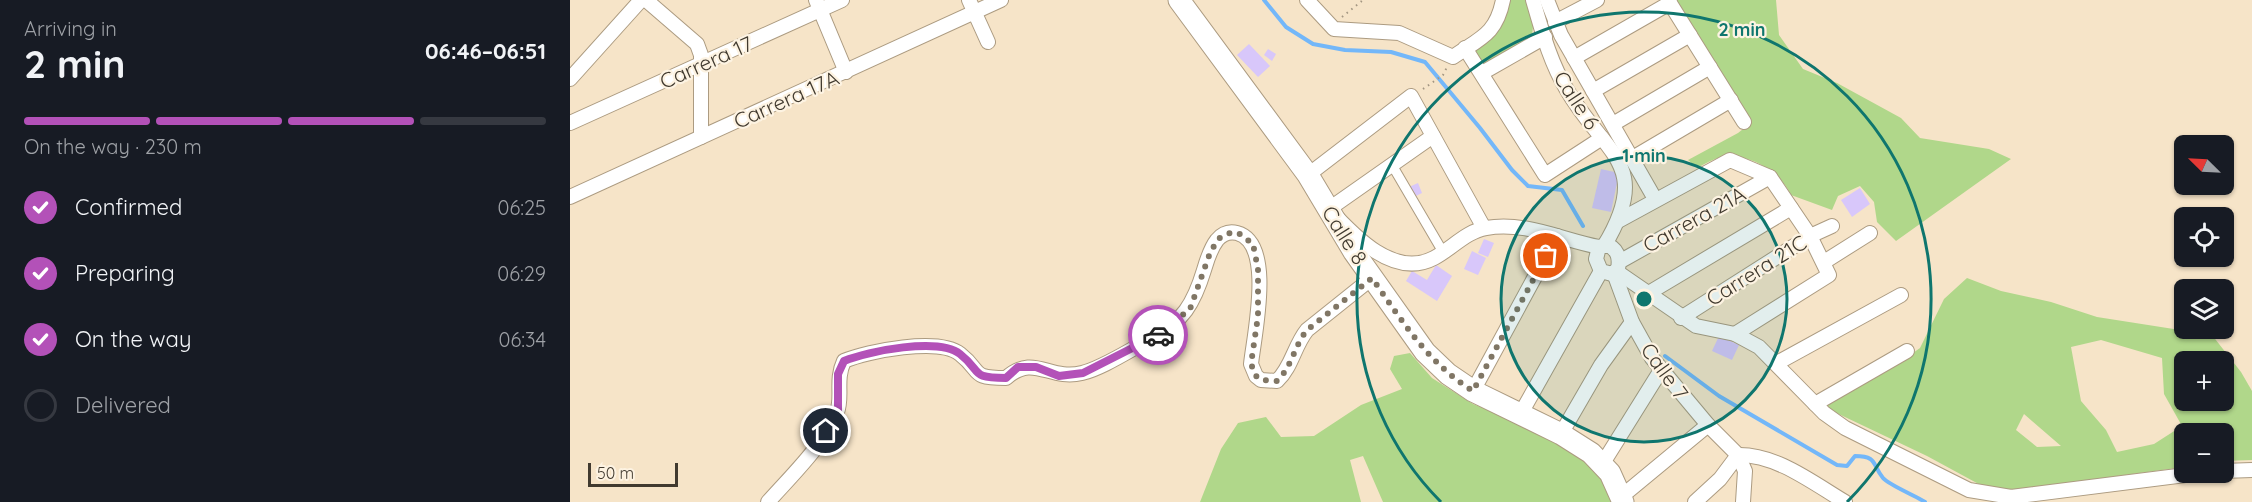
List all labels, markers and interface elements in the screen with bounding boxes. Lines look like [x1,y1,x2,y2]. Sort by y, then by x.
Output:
text: Arriving in [24,16,117,41]
text: 2 min [1719,18,1765,41]
street label: Carrera 17 [656,30,757,94]
text: 06:46–06:51 [425,37,546,65]
text: 2 min [24,39,126,88]
street label: Carrera 17A [729,64,843,134]
street label: Calle 6 [1548,66,1606,134]
text: On the way · 230 m [24,134,202,159]
north arrow [2174,135,2234,195]
map controls [2174,135,2234,483]
text: 1 min [1622,144,1666,167]
street label: Carrera 21A [1638,180,1750,258]
icon: check [24,191,57,224]
text: Confirmed [75,193,182,221]
text: 06:25 [498,195,546,220]
street label: Calle 8 [1317,201,1373,269]
button: locate [2174,207,2234,267]
street label: Carrera 21C [1701,229,1811,311]
pin [1520,230,1571,281]
icon: bag [1529,239,1562,272]
icon: check [24,257,57,290]
text: Preparing [75,259,175,287]
text: 06:29 [497,261,546,286]
button: layers [2174,279,2234,339]
centre of rings [1634,289,1654,309]
courier [1128,305,1188,365]
icon: car [1142,319,1175,352]
icon: check [24,323,57,356]
text: On the way [75,325,191,353]
text: 06:34 [499,327,546,352]
street label: Calle 7 [1636,337,1695,405]
button: + [2174,351,2234,411]
text: Delivered [75,391,171,419]
pin [800,405,851,456]
icon: home [809,414,842,447]
button: − [2174,423,2234,483]
scale bar [588,460,678,488]
text: 50 m [597,463,634,483]

